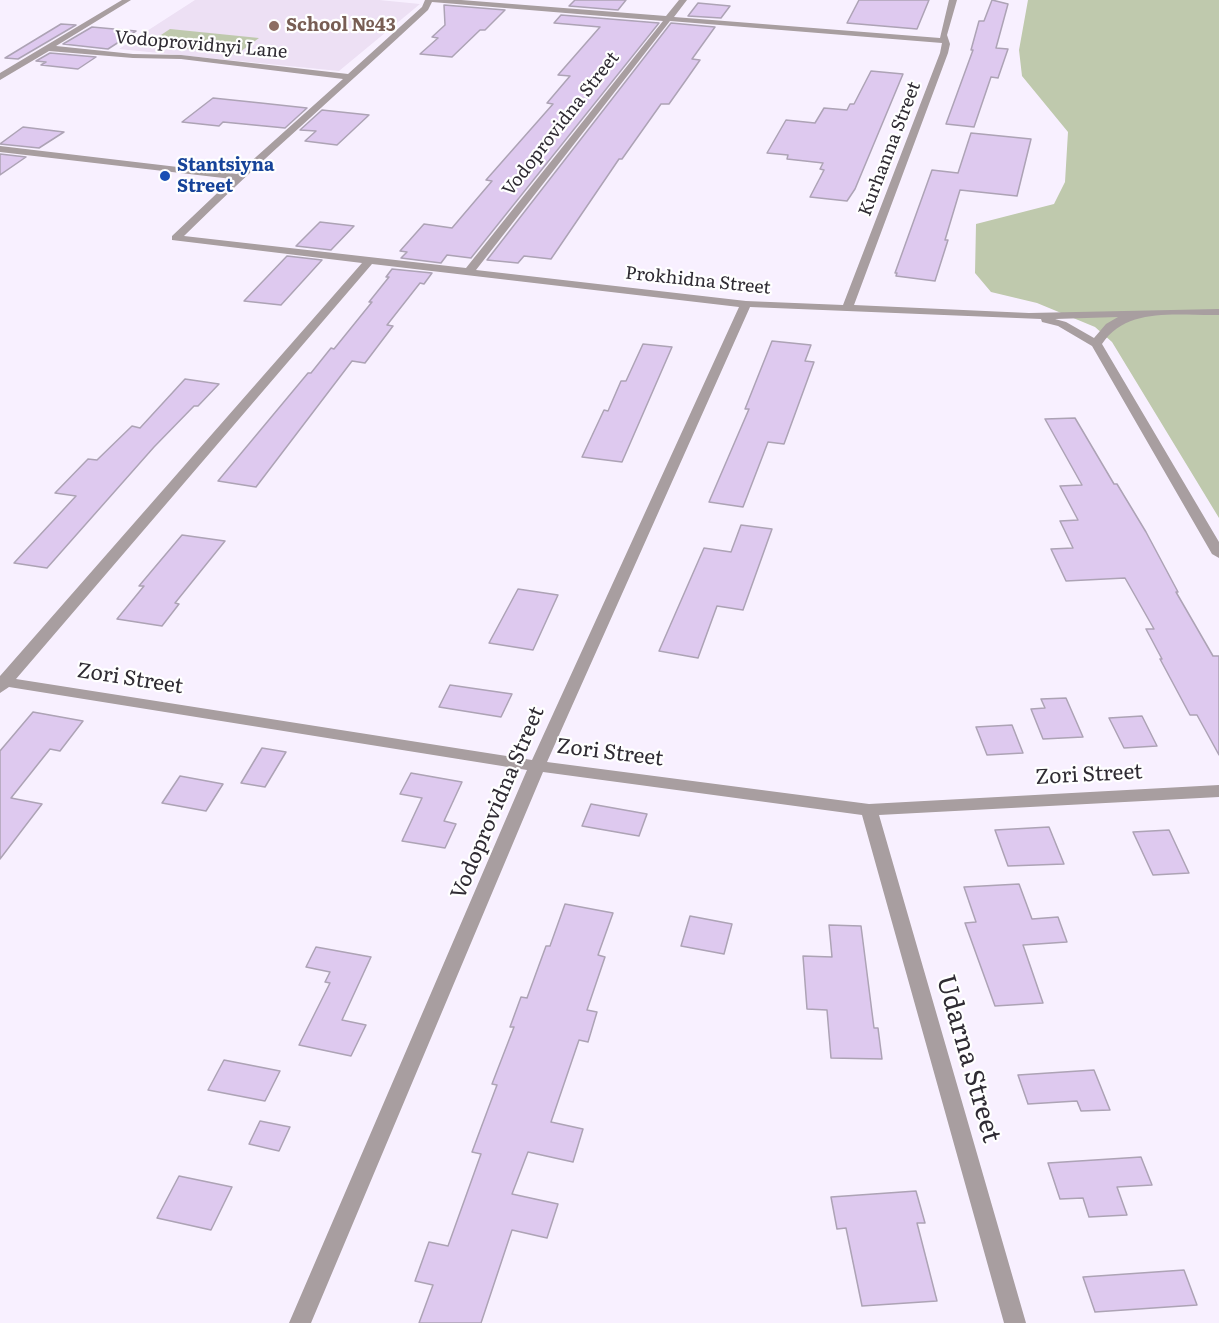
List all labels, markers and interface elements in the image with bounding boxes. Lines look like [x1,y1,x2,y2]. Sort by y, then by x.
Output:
place label: School №43 [286,15,396,37]
marker: School №43 [267,19,281,33]
street label: Vodoprovidnyi Lane [114,27,288,63]
street label: Vodoprovidna Street [498,48,624,200]
street label: Kurhanna Street [854,79,926,219]
place label: Stantsiyna Street [177,155,274,198]
marker: Stantsiyna Street [158,169,172,183]
street label: Prokhidna Street [624,263,772,299]
street label: Zori Street [75,658,185,700]
street label: Vodoprovidna Street [446,703,550,903]
street label: Zori Street [555,734,665,772]
street label: Zori Street [1035,760,1143,790]
street label: Udarna Street [929,972,1007,1146]

